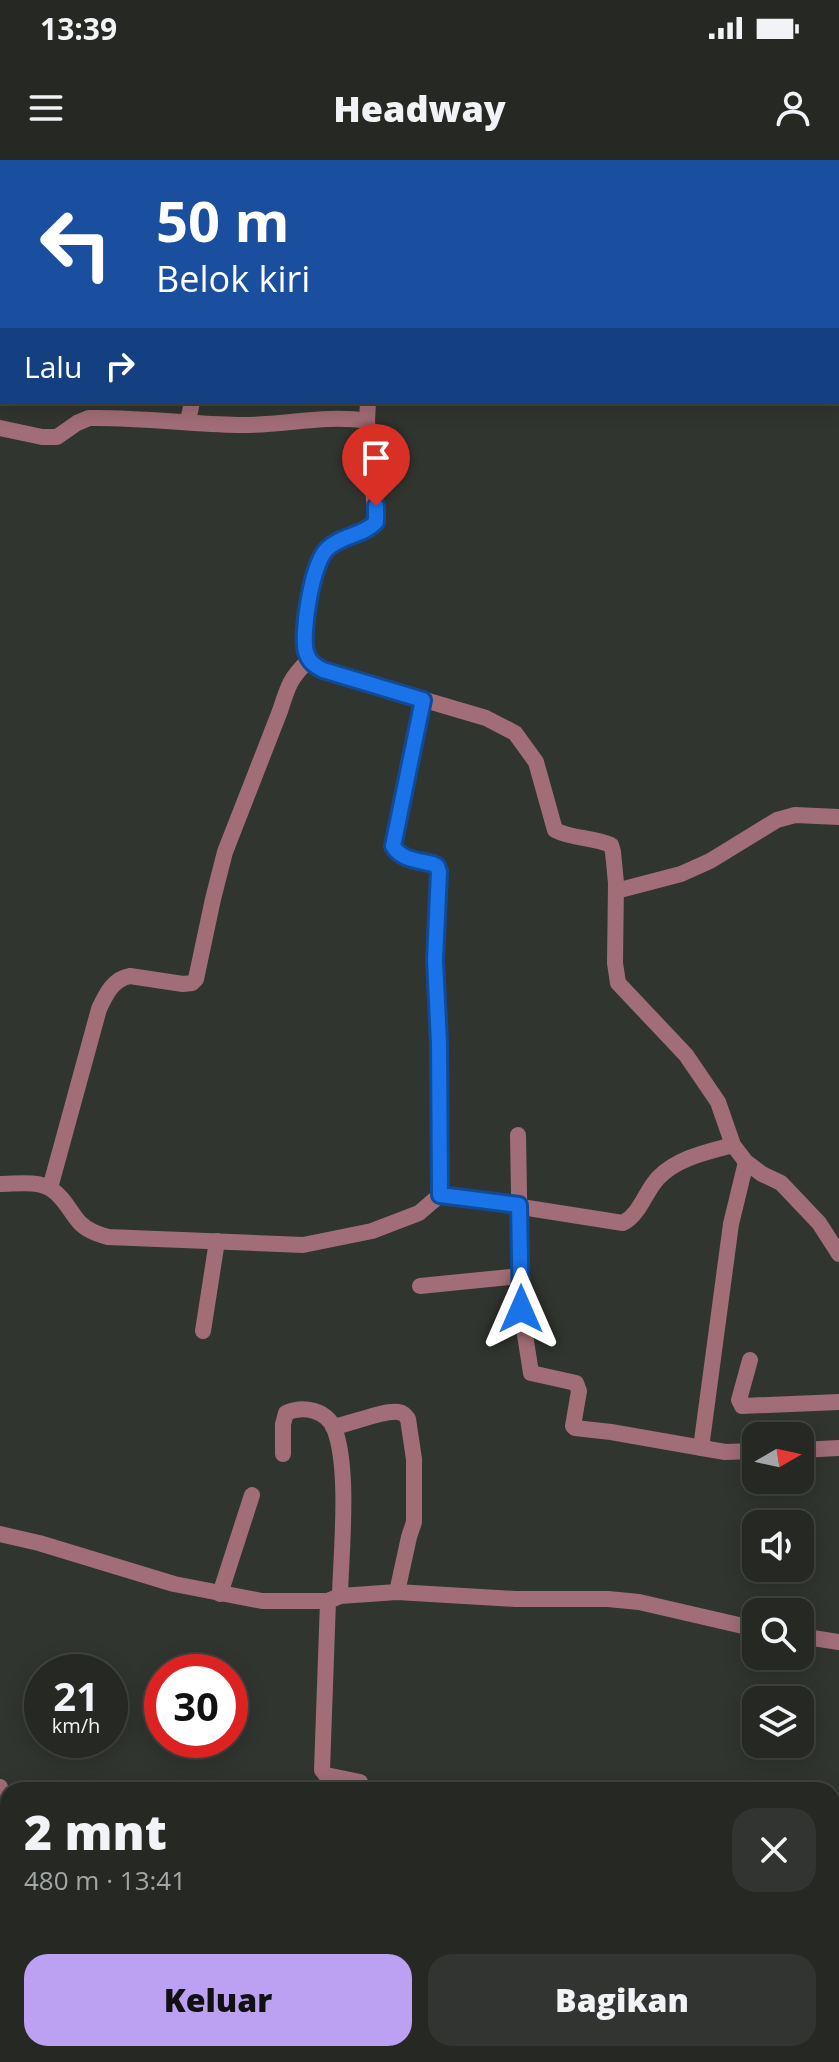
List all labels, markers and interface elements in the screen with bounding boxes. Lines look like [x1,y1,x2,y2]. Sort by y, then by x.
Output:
text: 13:39 [40,8,117,49]
text: Headway [333,84,506,133]
icon: menu [24,86,68,130]
icon: person [771,86,815,130]
text: 50 m [156,182,290,258]
icon: left [24,192,128,296]
text: Belok kiri [156,254,310,303]
icon: right [98,344,142,388]
text: Lalu [24,346,82,387]
pin [342,424,410,506]
icon: arrive [354,436,398,480]
position arrow [479,1267,563,1351]
north arrow [742,1422,814,1494]
map controls [742,1422,814,1758]
button: sound [742,1510,814,1582]
button: search [742,1598,814,1670]
speed limit sign: 30 [144,1654,248,1758]
text: 21 [53,1668,99,1723]
button: layers [742,1686,814,1758]
text: km/h [52,1712,100,1739]
text: 2 mnt [24,1799,167,1864]
button: close [732,1808,816,1892]
text: 480 m · 13:41 [24,1862,186,1898]
button: Keluar [24,1954,412,2046]
button: Bagikan [428,1954,816,2046]

